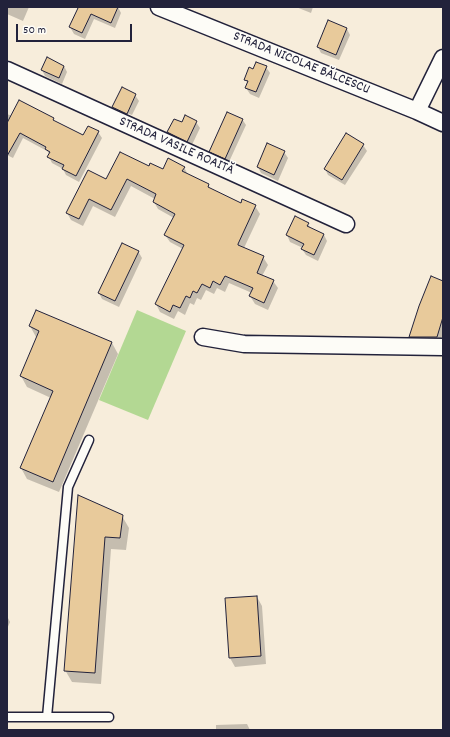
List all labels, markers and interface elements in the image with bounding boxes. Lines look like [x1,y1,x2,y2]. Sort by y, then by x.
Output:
scale bar [18,16,134,42]
text: 50 m [23,22,46,39]
street label: STRADA NICOLAE BĂLCESCU [230,29,372,99]
street label: STRADA VASILE ROAITĂ [116,114,236,180]

